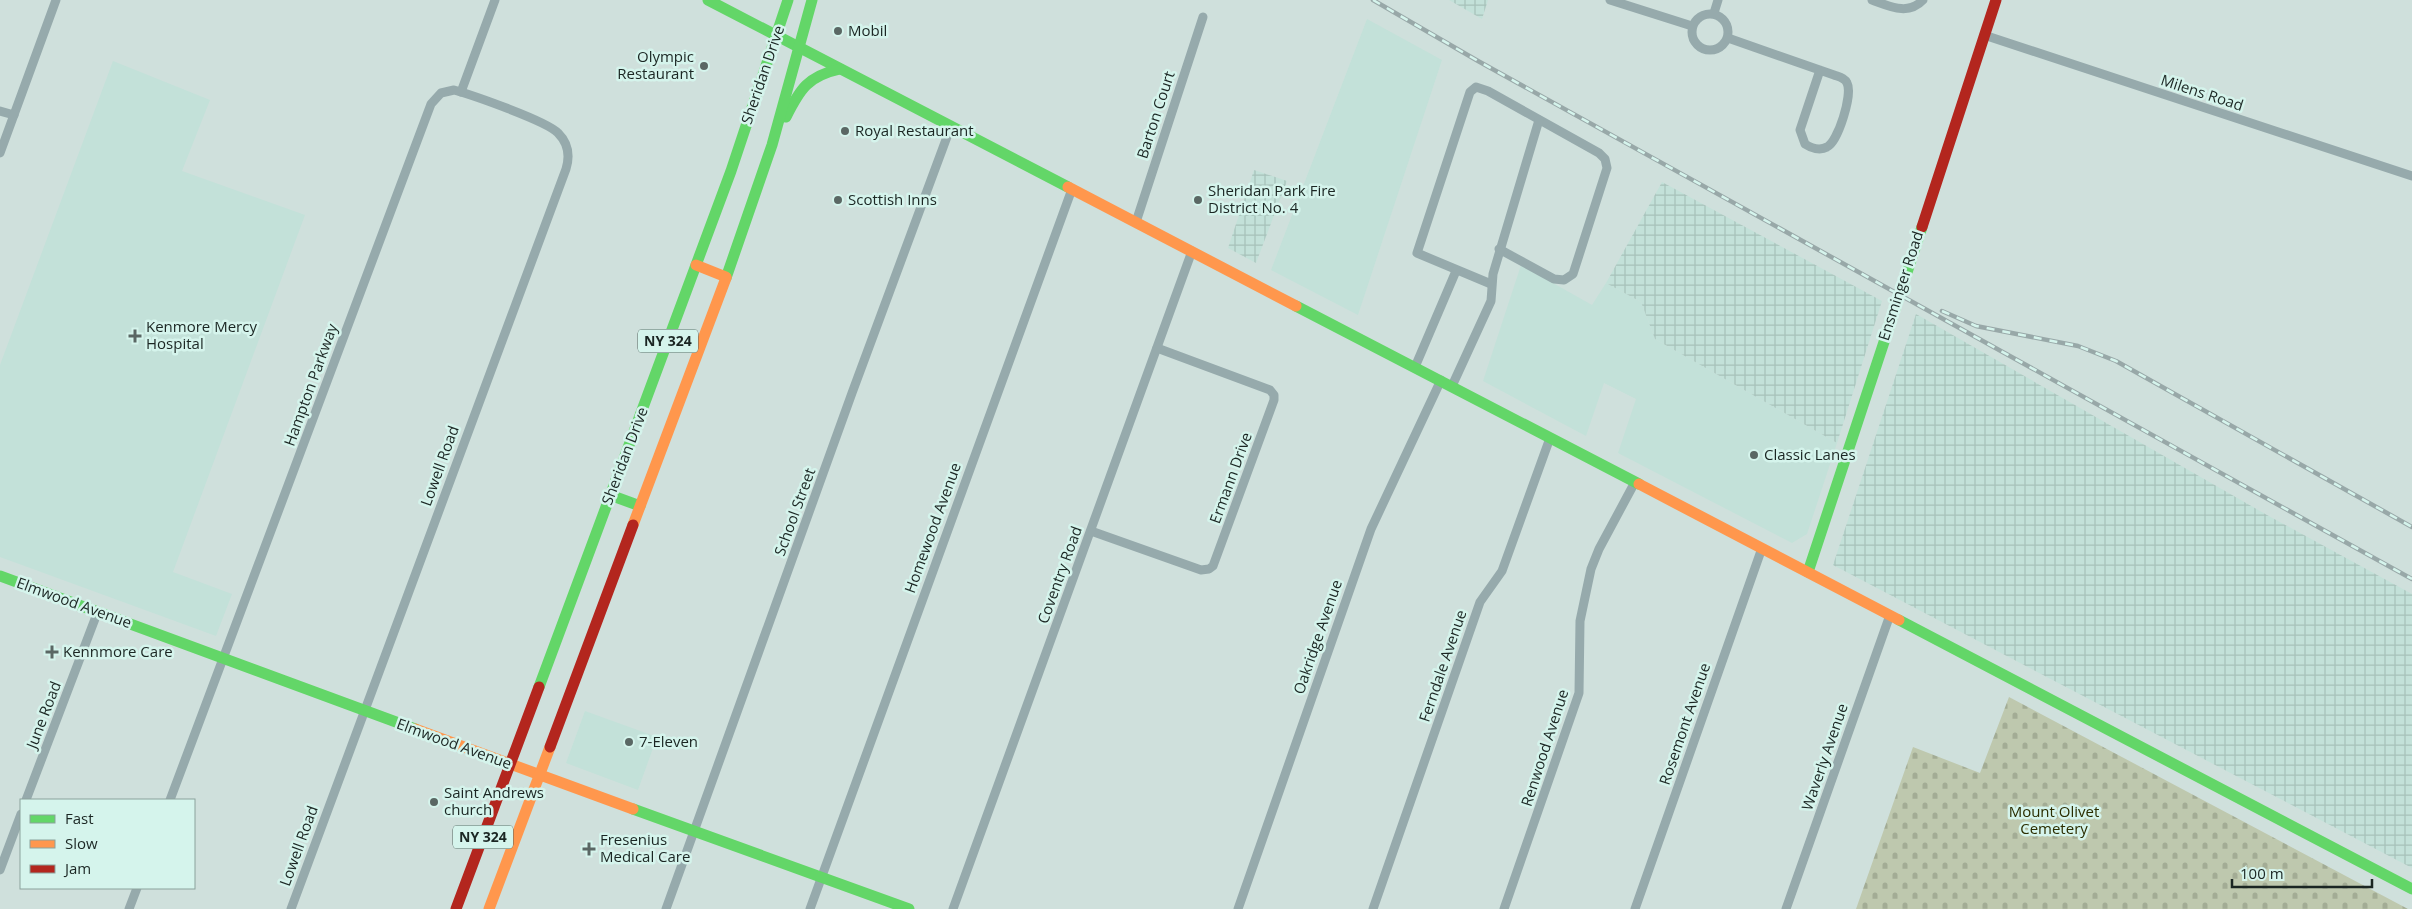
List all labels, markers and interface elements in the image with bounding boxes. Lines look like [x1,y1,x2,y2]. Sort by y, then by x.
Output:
place label: Mobil [848,20,887,40]
street label: Sheridan Drive [736,23,788,127]
marker: Mobil [832,25,844,37]
place label: Olympic Restaurant [617,46,694,83]
marker: Olympic Restaurant [698,60,710,72]
street label: Barton Court [1132,68,1179,161]
street label: Milens Road [2159,69,2246,115]
place label: Royal Restaurant [855,120,974,140]
marker: Royal Restaurant [839,125,851,137]
place label: Sheridan Park Fire District No. 4 [1208,180,1336,217]
place label: Scottish Inns [848,189,937,209]
marker: Scottish Inns [832,194,844,206]
marker: Sheridan Park Fire District No. 4 [1192,194,1204,206]
street label: Ensminger Road [1873,228,1927,343]
place label: Kenmore Mercy Hospital [146,316,257,353]
street label: Hampton Parkway [279,320,342,449]
marker: Kenmore Mercy Hospital [128,329,142,343]
road number: NY 324 [638,330,698,352]
street label: Sheridan Drive [596,404,652,507]
street label: Lowell Road [415,423,463,509]
street label: Ermann Drive [1204,429,1256,526]
place label: Classic Lanes [1764,444,1856,464]
marker: Classic Lanes [1748,449,1760,461]
street label: Homewood Avenue [899,460,965,596]
street label: School Street [769,465,819,558]
street label: Coventry Road [1032,523,1086,626]
street label: Elmwood Avenue [14,572,135,632]
street label: Oakridge Avenue [1288,577,1346,697]
street label: Ferndale Avenue [1413,607,1471,724]
place label: Kennmore Care [63,641,173,661]
marker: Kennmore Care [45,645,59,659]
street label: Rosemont Avenue [1654,660,1714,787]
street label: June Road [20,678,65,753]
street label: Renwood Avenue [1516,687,1572,809]
street label: Waverly Avenue [1796,701,1852,813]
street label: Elmwood Avenue [394,713,515,773]
place label: 7-Eleven [639,731,698,751]
marker: 7-Eleven [623,736,635,748]
place label: Saint Andrews church [444,782,544,819]
marker: Saint Andrews church [428,796,440,808]
legend [20,799,195,889]
park label: Mount Olivet Cemetery [2009,801,2099,838]
street label: Lowell Road [274,803,322,889]
text: Fast [65,808,94,828]
road number: NY 324 [453,826,513,849]
place label: Fresenius Medical Care [600,829,690,866]
text: Slow [65,833,98,853]
marker: Fresenius Medical Care [582,842,596,856]
scale bar [2232,856,2372,888]
text: Jam [63,858,91,878]
text: 100 m [2240,863,2284,883]

